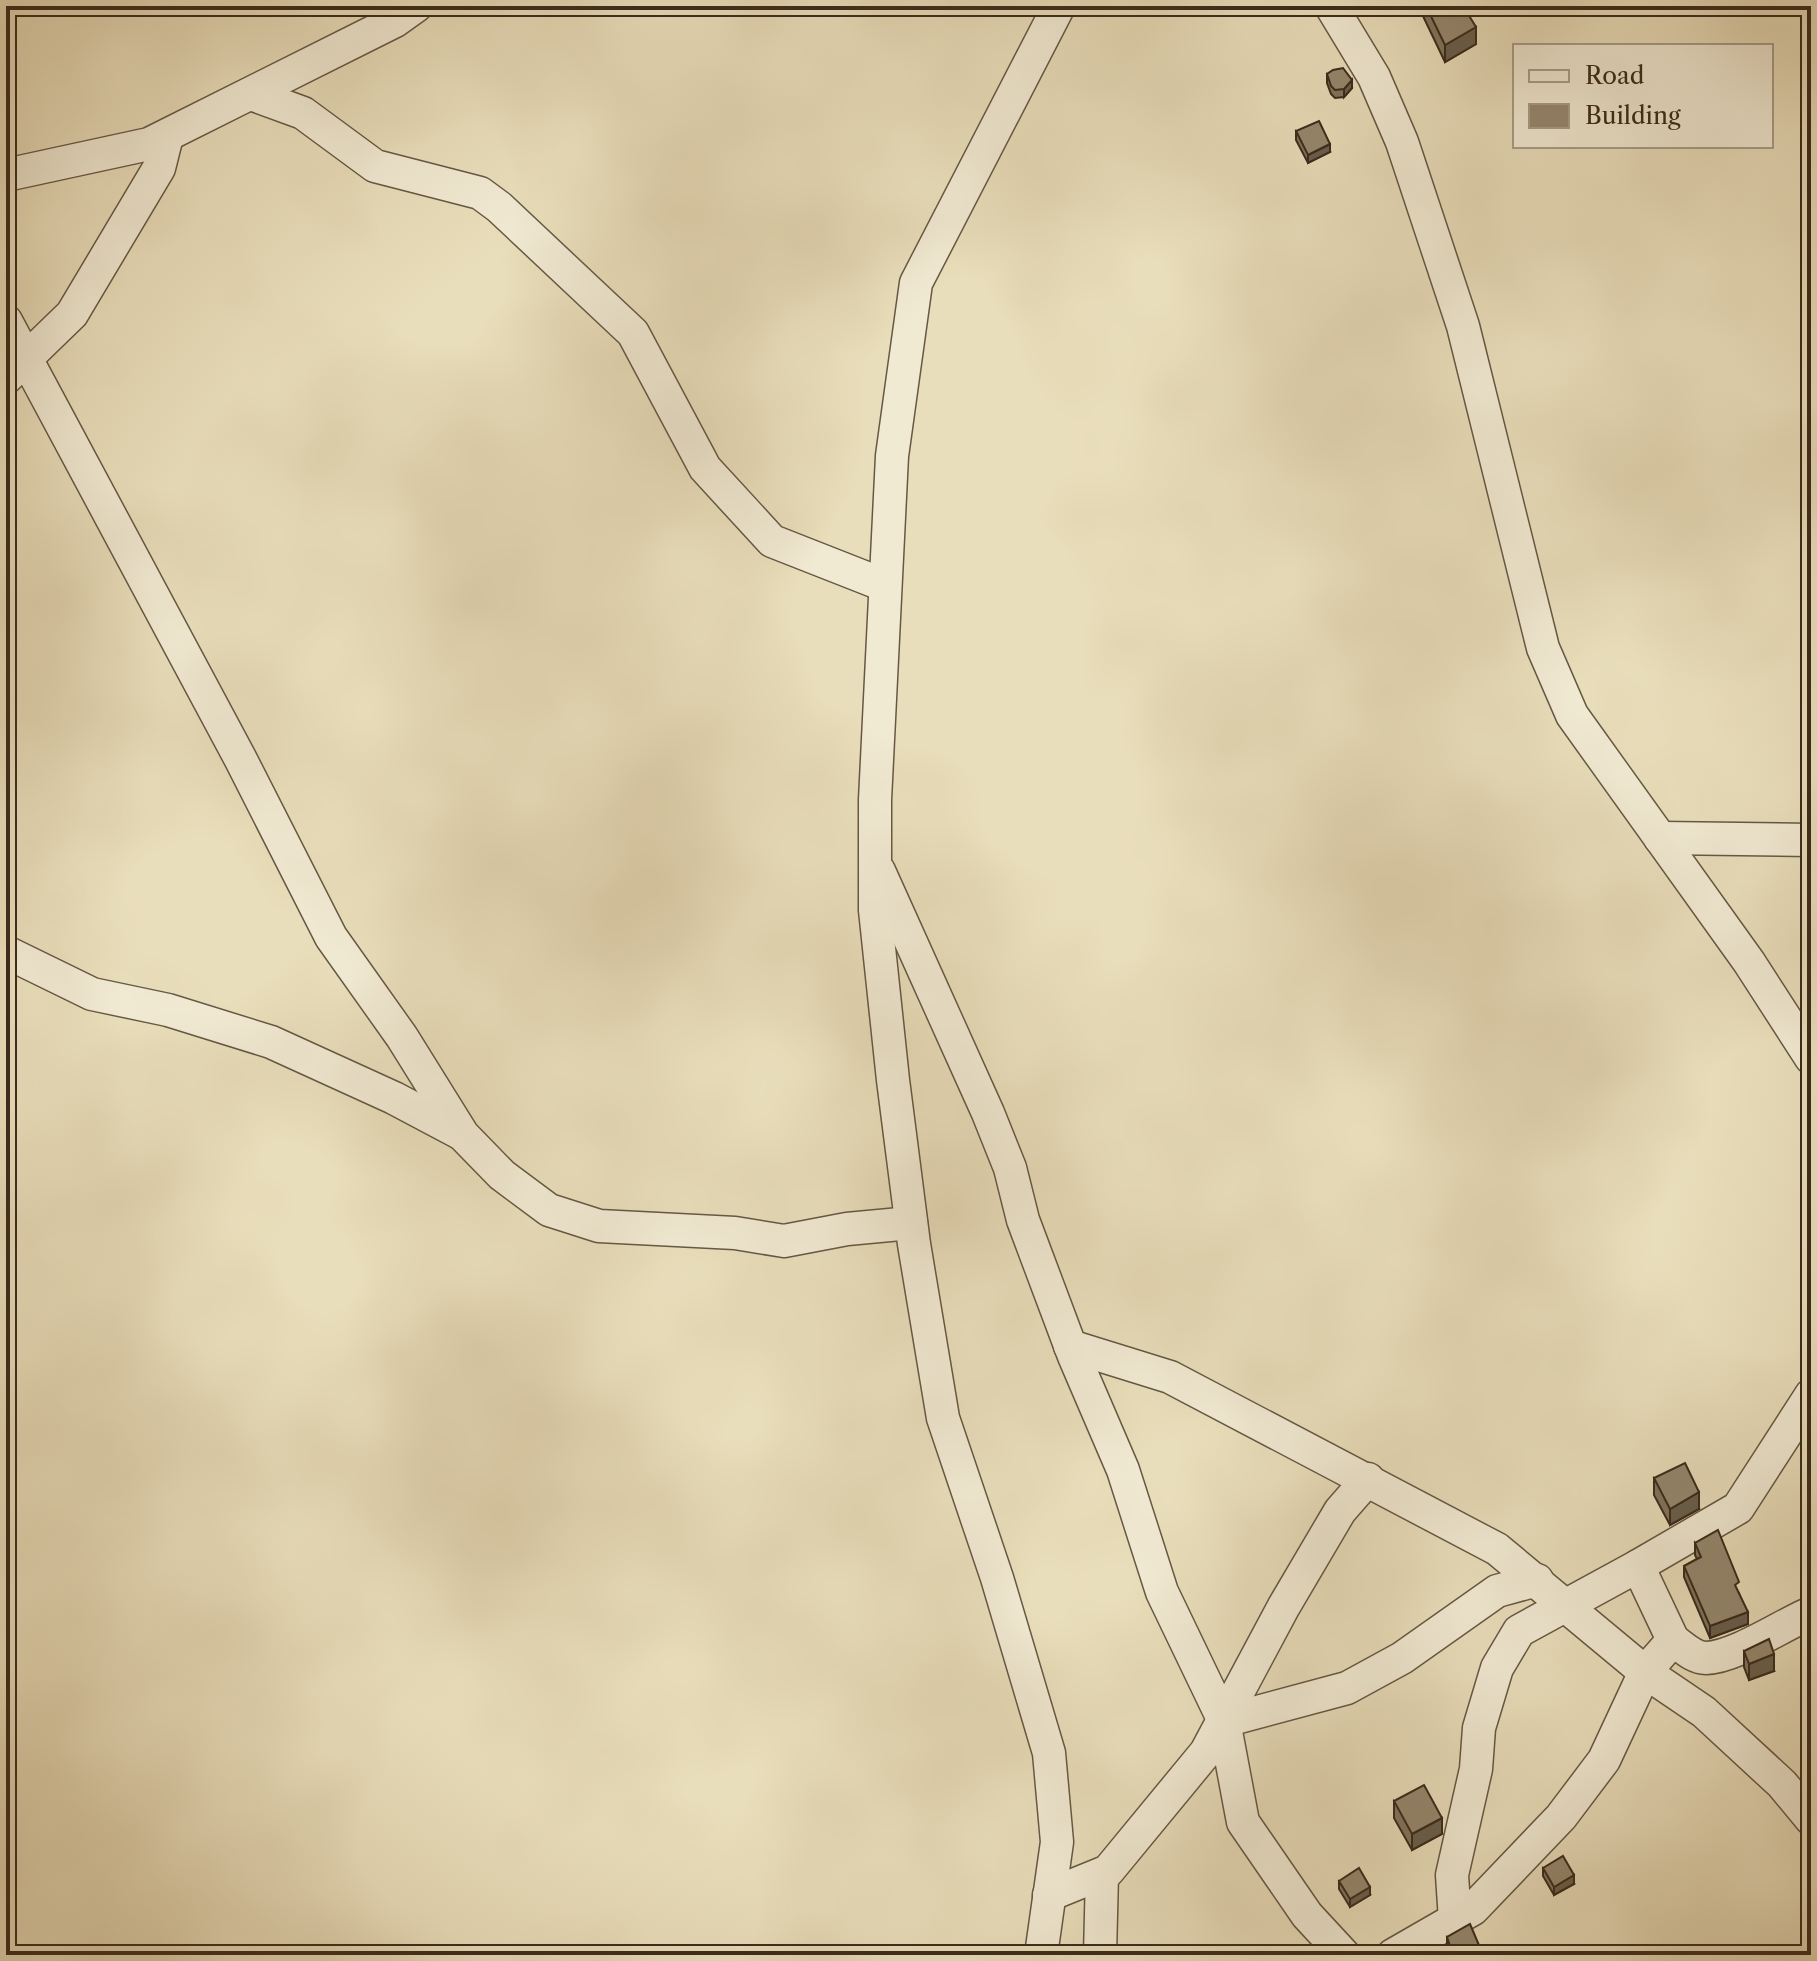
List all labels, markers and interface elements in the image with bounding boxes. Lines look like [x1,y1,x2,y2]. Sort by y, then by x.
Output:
legend [1513,44,1773,148]
text: Road [1585,61,1645,90]
text: Building [1585,101,1681,130]

